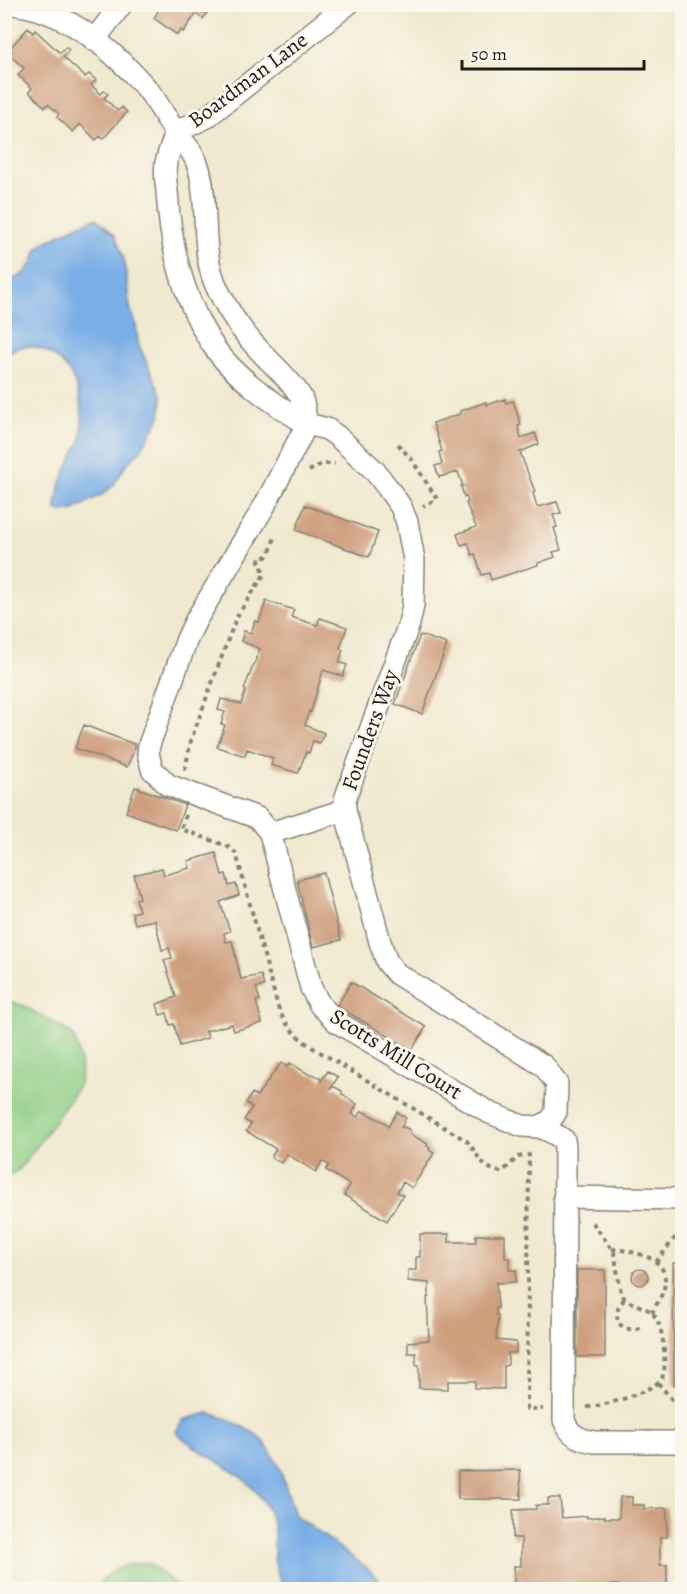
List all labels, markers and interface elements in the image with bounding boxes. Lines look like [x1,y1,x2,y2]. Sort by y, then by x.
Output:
street label: Boardman Lane [182,25,314,135]
scale bar [462,33,644,71]
text: 50 m [471,42,507,66]
street label: Founders Way [334,665,406,795]
street label: Scotts Mill Court [324,1001,468,1107]

